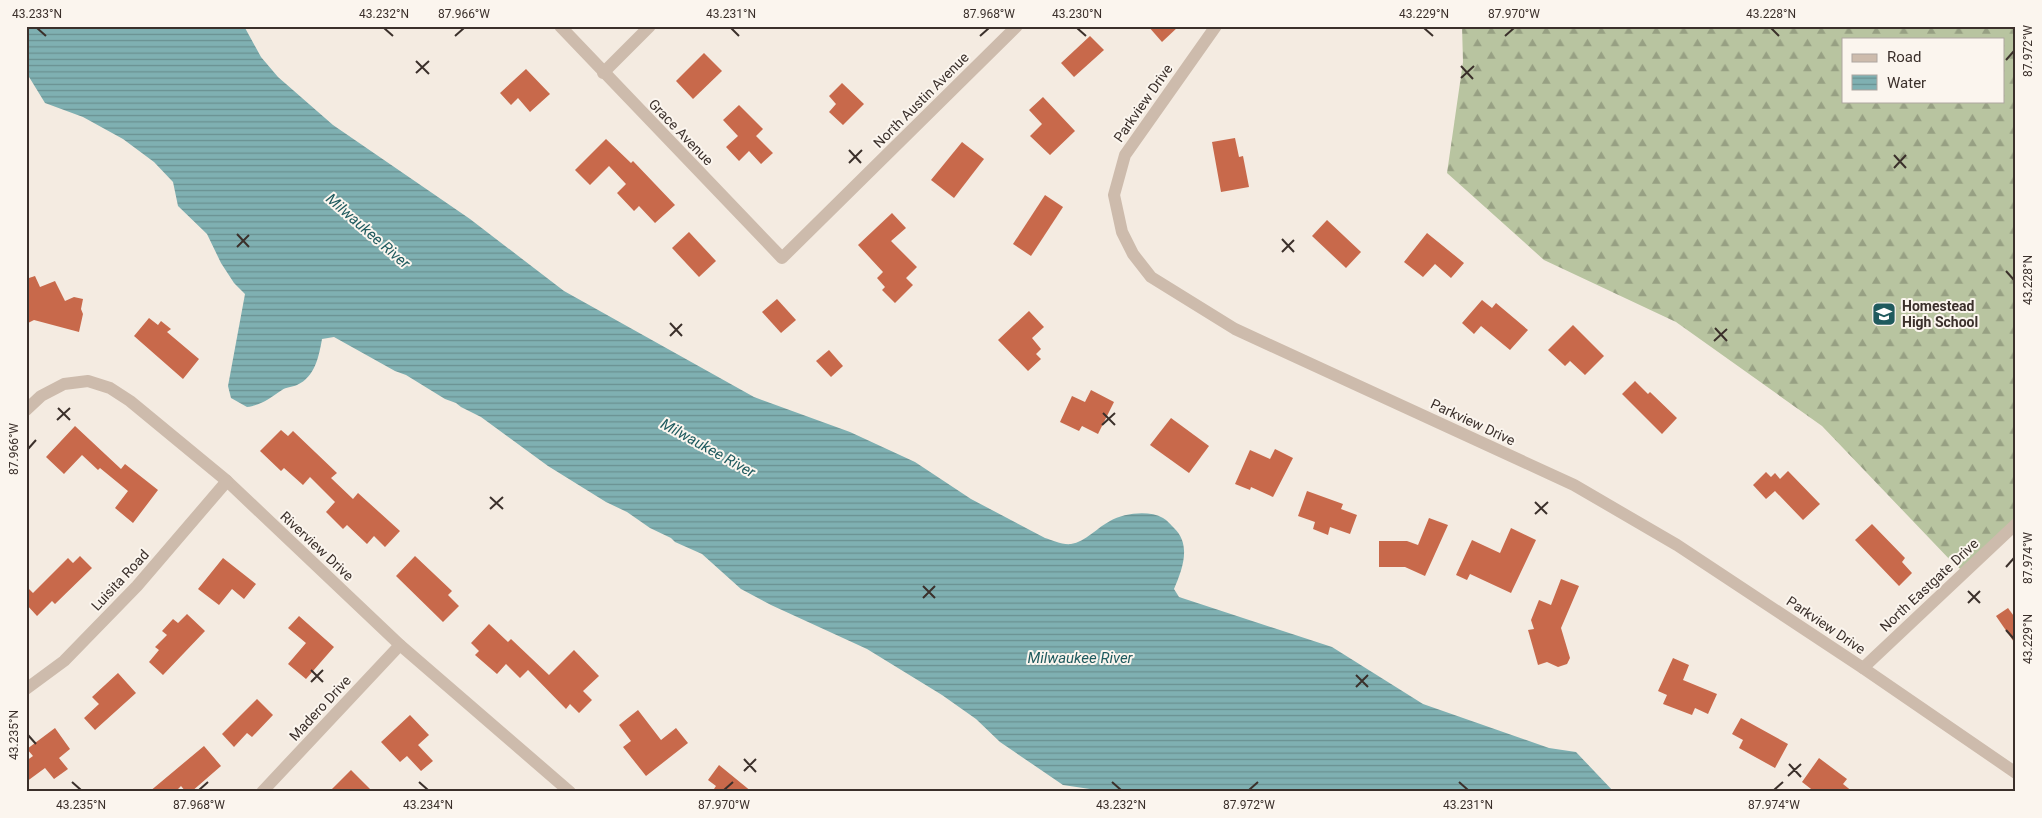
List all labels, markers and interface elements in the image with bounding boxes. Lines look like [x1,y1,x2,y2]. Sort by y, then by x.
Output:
text: 43.233°N [12,7,62,21]
text: 43.232°N [359,7,409,21]
text: 87.966°W [438,7,490,21]
text: 43.231°N [706,7,756,21]
text: 87.968°W [963,7,1015,21]
text: 43.230°N [1052,7,1102,21]
text: 43.229°N [1399,7,1449,21]
text: 87.970°W [1488,7,1540,21]
text: 43.228°N [1746,7,1796,21]
text: 87.972°W [2021,25,2035,77]
legend [1842,38,2004,102]
text: Road [1887,48,1921,66]
street label: North Austin Avenue [870,49,972,151]
street label: Parkview Drive [1110,61,1176,145]
text: Water [1887,74,1926,92]
street label: Grace Avenue [645,96,717,168]
water label: Milwaukee River [322,190,414,273]
text: 43.228°N [2021,255,2035,305]
place label: Homestead High School [1902,298,1978,330]
school or university icon: Homestead High School [1871,301,1897,327]
street label: Parkview Drive [1428,395,1518,449]
water label: Milwaukee River [658,415,759,482]
text: 87.966°W [7,423,21,475]
street label: Riverview Drive [277,508,357,584]
text: 87.974°W [2021,532,2035,584]
street label: North Eastgate Drive [1877,535,1981,635]
street label: Luisita Road [88,546,152,614]
street label: Parkview Drive [1784,593,1868,657]
text: 43.229°N [2021,614,2035,664]
water label: Milwaukee River [1027,649,1134,667]
street label: Madero Drive [286,672,354,744]
text: 43.235°N [7,710,21,760]
text: 43.235°N [56,798,106,812]
text: 87.968°W [173,798,225,812]
text: 43.234°N [403,798,453,812]
text: 87.970°W [698,798,750,812]
text: 43.232°N [1096,798,1146,812]
text: 87.972°W [1223,798,1275,812]
text: 43.231°N [1443,798,1493,812]
text: 87.974°W [1748,798,1800,812]

